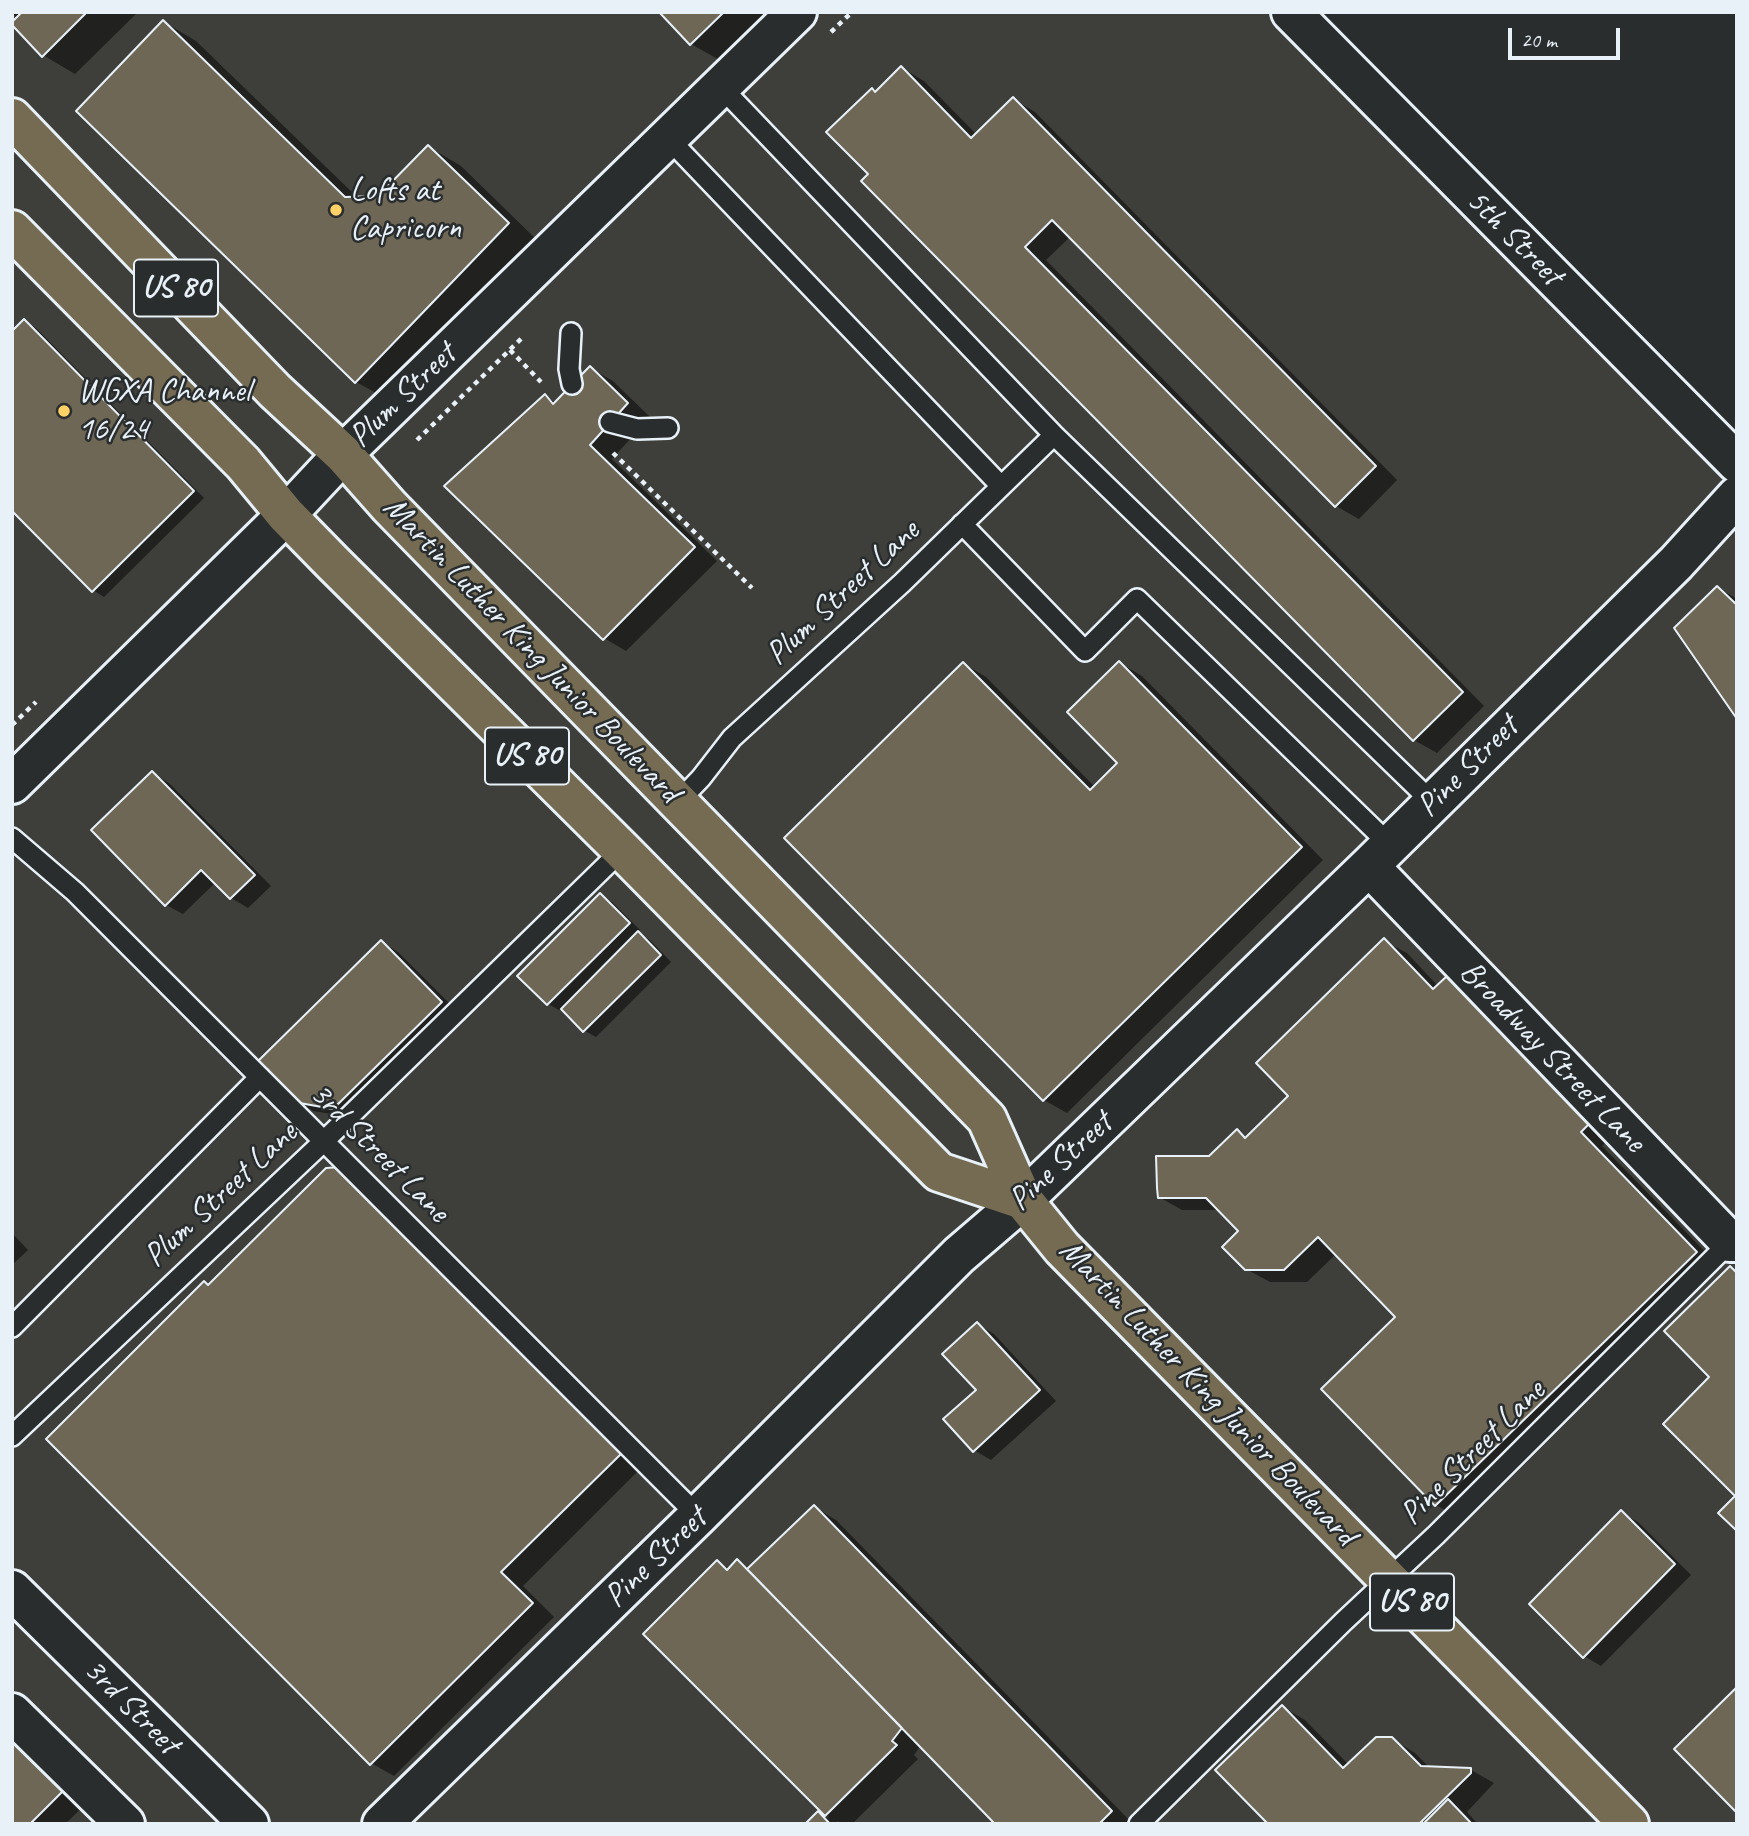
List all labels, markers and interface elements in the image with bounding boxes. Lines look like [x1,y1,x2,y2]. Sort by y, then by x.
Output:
scale bar [1511,14,1623,58]
text: 20 m [1521,27,1557,53]
place label: Lofts at Capricorn [350,171,461,249]
street label: 5th Street [1457,181,1571,295]
marker: Lofts at Capricorn [328,202,344,218]
road number: US 80 [134,260,218,316]
street label: Plum Street [341,335,465,457]
place label: WGXA Channel 16/24 [78,372,250,450]
marker: WGXA Channel 16/24 [56,403,72,419]
street label: Martin Luther King Junior Boulevard [374,489,688,811]
street label: Plum Street Lane [758,512,928,674]
street label: Pine Street [1409,708,1527,826]
road number: US 80 [485,728,569,784]
street label: Broadway Street Lane [1451,953,1653,1161]
street label: 3rd Street Lane [301,1075,457,1231]
street label: Pine Street [1001,1104,1121,1220]
street label: Plum Street Lane [136,1114,306,1276]
street label: Martin Luther King Junior Boulevard [1050,1232,1364,1554]
street label: Pine Street Lane [1392,1372,1554,1534]
street label: Pine Street [596,1500,716,1616]
road number: US 80 [1370,1574,1454,1630]
street label: 3rd Street [75,1651,187,1763]

